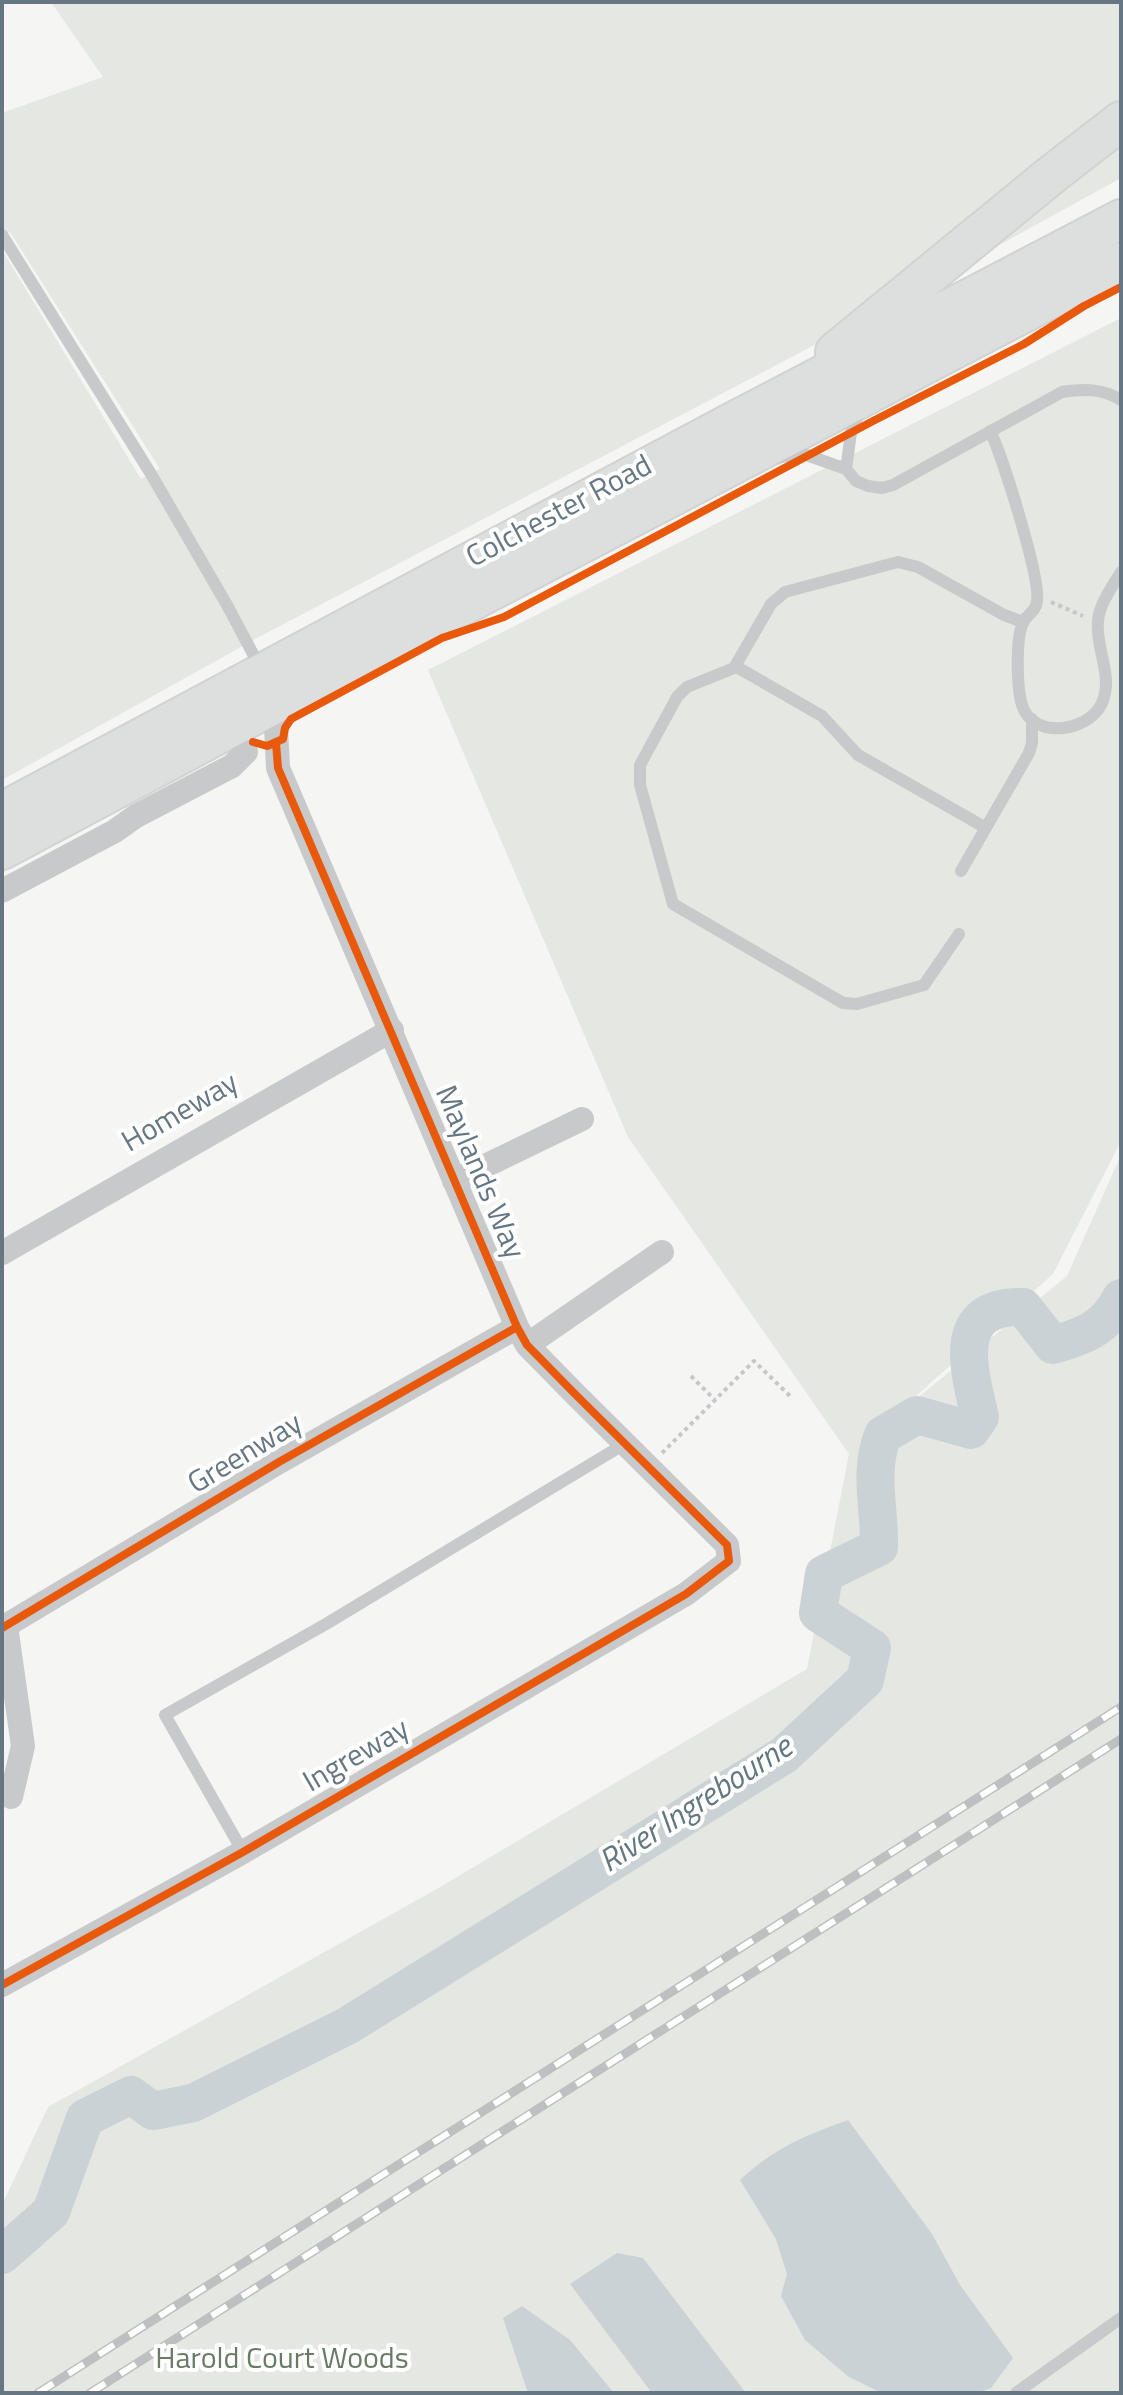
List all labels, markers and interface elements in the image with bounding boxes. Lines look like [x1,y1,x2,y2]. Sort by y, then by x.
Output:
street label: Colchester Road [461,449,659,577]
street label: Homeway [117,1066,245,1162]
street label: Maylands Way [425,1081,531,1265]
street label: Greenway [182,1407,310,1503]
street label: Ingreway [298,1712,416,1802]
water label: River Ingrebourne [593,1729,801,1883]
park label: Harold Court Woods [155,2343,409,2379]

